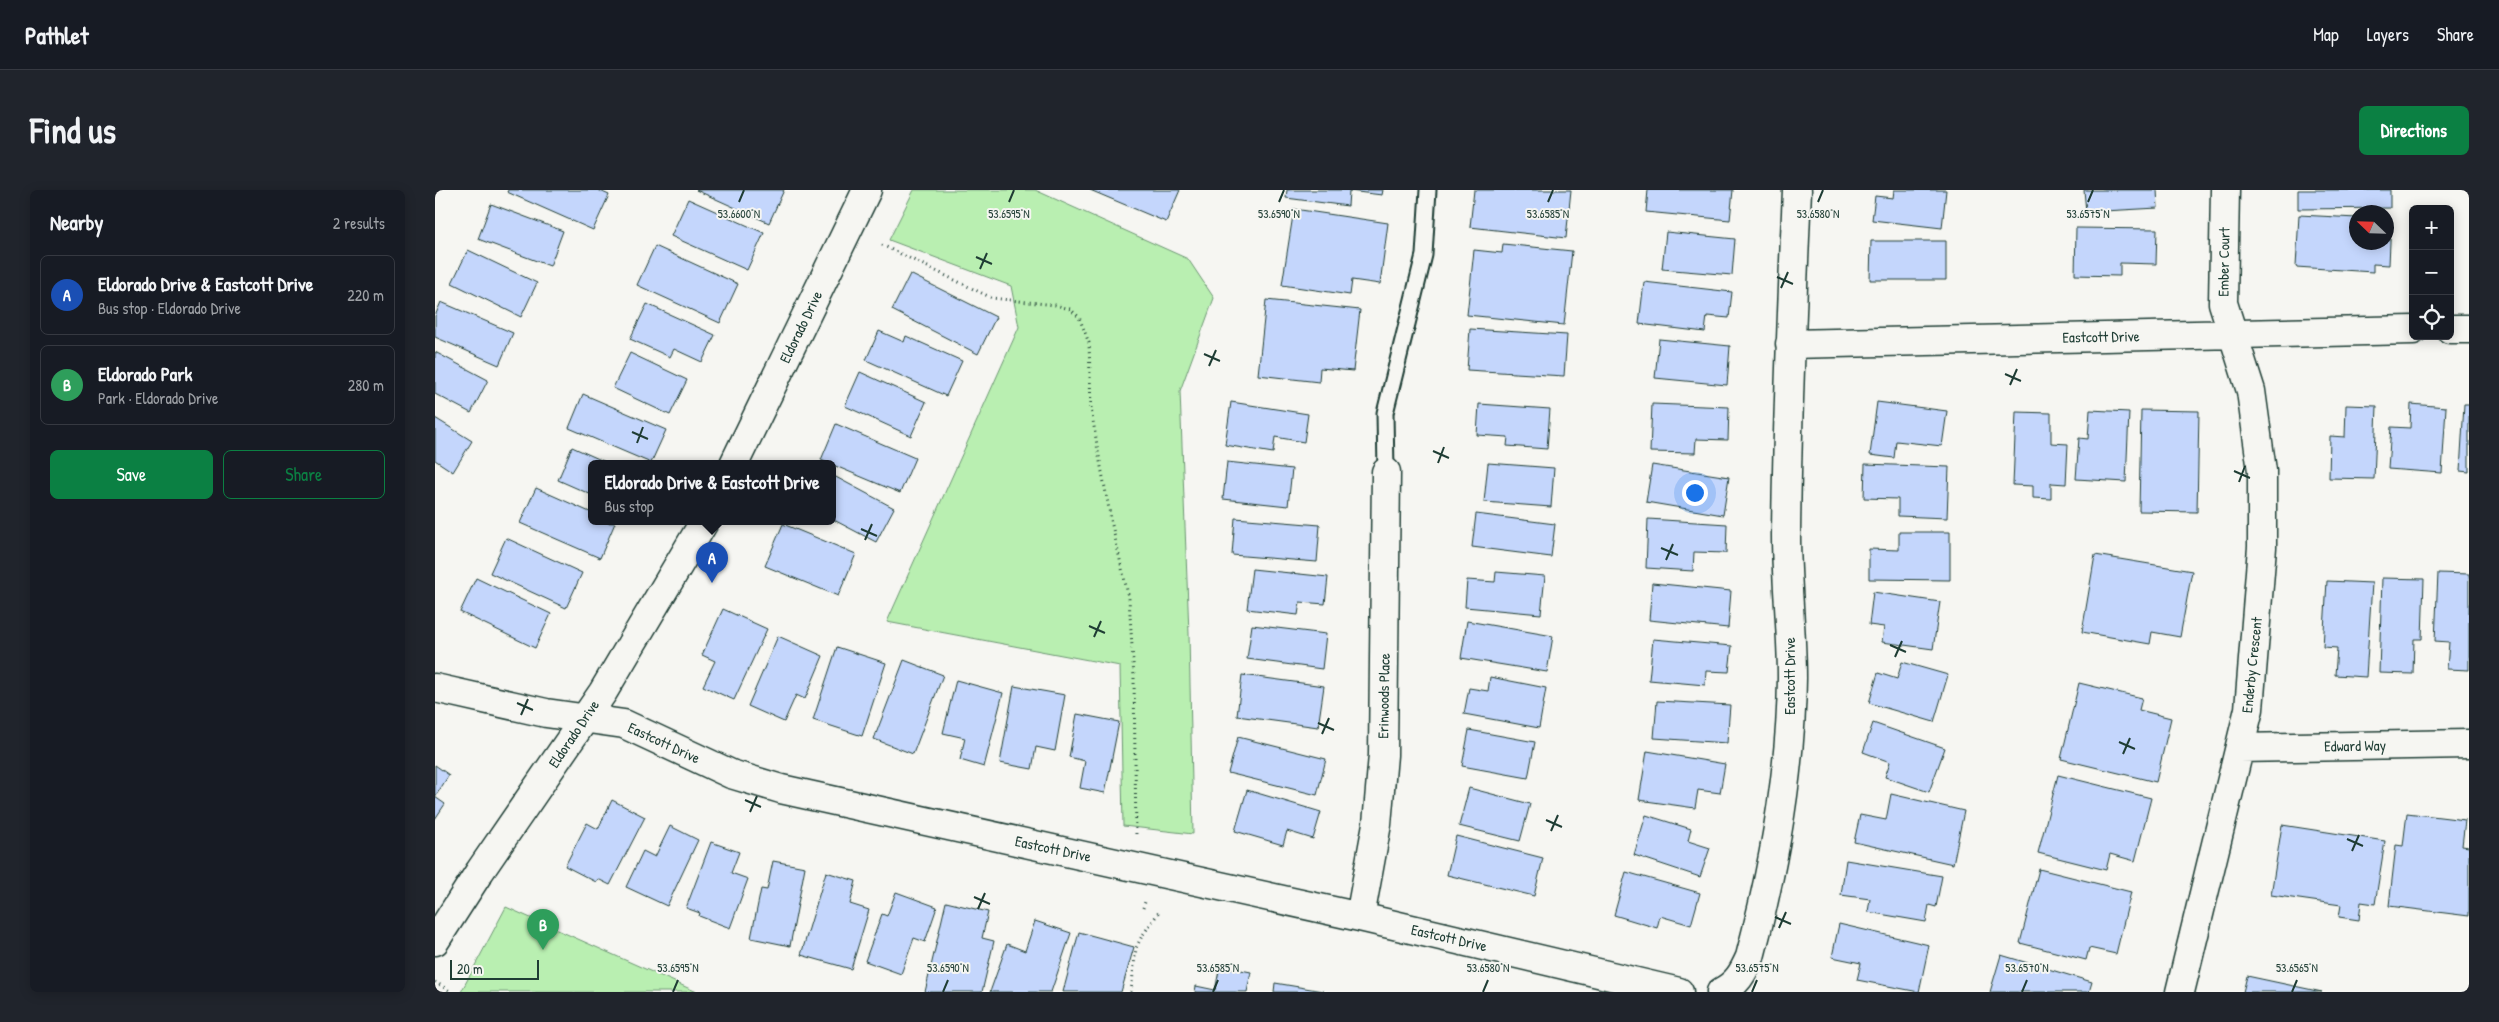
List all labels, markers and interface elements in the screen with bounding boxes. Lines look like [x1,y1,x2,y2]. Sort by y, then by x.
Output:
text: Pathlet [25,19,88,51]
text: Map [2313,22,2339,47]
text: Layers [2367,22,2409,47]
text: Share [2437,22,2474,47]
button: Directions [2359,106,2469,155]
text: Find us [30,107,116,154]
text: 53.6600°N [718,205,760,222]
text: 53.6595°N [988,205,1030,222]
text: 53.6590°N [1258,205,1300,222]
text: 53.6585°N [1527,205,1569,222]
text: 53.6580°N [1797,205,1839,222]
text: 53.6575°N [2066,205,2110,222]
north arrow [2349,205,2394,250]
map controls [2409,205,2454,340]
button: + [2409,205,2454,250]
text: Nearby [50,208,103,237]
text: 2 results [333,212,385,234]
street label: Ember Court [2212,226,2235,297]
button: − [2409,250,2454,295]
text: Eldorado Drive & Eastcott Drive [98,271,313,297]
text: A [63,284,71,306]
text: 220 m [347,284,384,306]
street label: Eldorado Drive [774,287,827,366]
button: locate [2409,295,2454,340]
text: Bus stop · Eldorado Drive [98,297,241,319]
street label: Eastcott Drive [2062,325,2140,348]
text: Eldorado Park [98,361,193,387]
text: B [63,374,71,396]
text: 280 m [348,374,384,396]
text: Park · Eldorado Drive [98,387,218,409]
button: Save [50,450,213,499]
button: Share [223,450,385,499]
popup [588,460,836,525]
text: Eldorado Drive & Eastcott Drive [604,469,820,495]
your location [1682,480,1708,506]
text: Bus stop [604,495,654,517]
pin: A [696,542,728,583]
street label: Enderby Crescent [2236,615,2267,714]
street label: Eastcott Drive [1779,637,1800,715]
street label: Erinwoods Place [1372,653,1395,739]
street label: Eldorado Drive [543,696,604,772]
street label: Eastcott Drive [625,717,704,768]
street label: Edward Way [2324,734,2386,757]
street label: Eastcott Drive [1013,830,1093,867]
pin: B [527,909,559,950]
street label: Eastcott Drive [1409,919,1489,956]
scale bar [450,957,539,980]
text: 20 m [457,959,483,978]
text: 53.6595°N [657,959,699,976]
text: 53.6590°N [927,959,969,976]
text: 53.6585°N [1197,959,1239,976]
text: 53.6580°N [1467,959,1509,976]
text: 53.6575°N [1735,959,1779,976]
text: 53.6570°N [2005,959,2049,976]
text: 53.6565°N [2276,959,2318,976]

